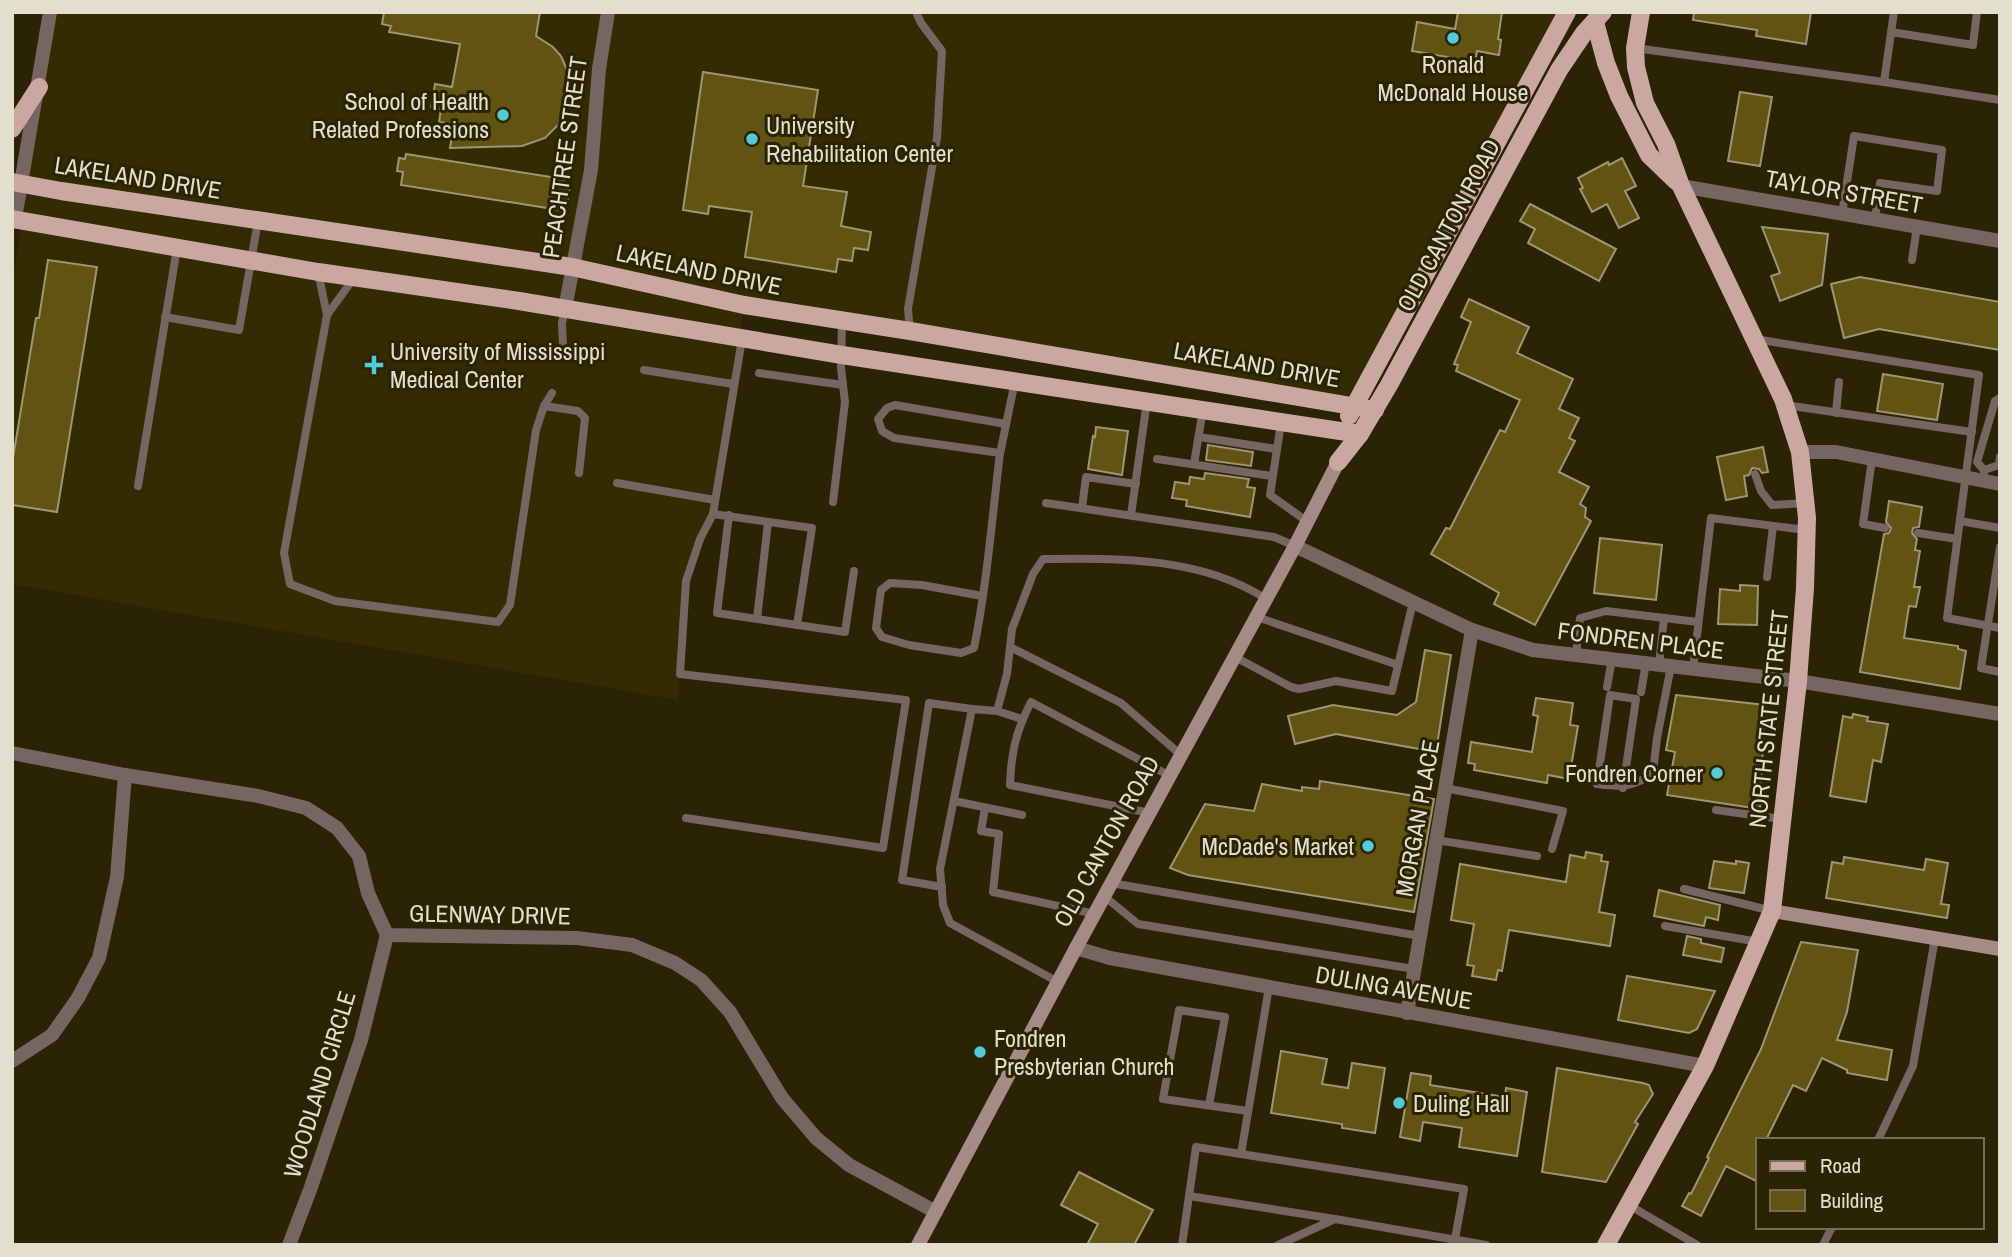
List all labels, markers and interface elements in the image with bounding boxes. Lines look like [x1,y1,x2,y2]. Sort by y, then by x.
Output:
marker: Ronald McDonald House [1445,30,1461,46]
place label: Ronald McDonald House [1378,48,1528,108]
street label: PEACHTREE STREET [534,54,594,260]
place label: School of Health Related Professions [312,85,489,145]
marker: School of Health Related Professions [495,107,511,123]
place label: University Rehabilitation Center [766,109,954,169]
marker: University Rehabilitation Center [744,131,760,147]
street label: OLD CANTON ROAD [1389,133,1507,317]
street label: LAKELAND DRIVE [52,148,224,206]
street label: TAYLOR STREET [1763,161,1925,221]
street label: LAKELAND DRIVE [613,236,785,302]
street label: LAKELAND DRIVE [1171,334,1343,394]
place label: University of Mississippi Medical Center [390,335,605,395]
marker: University of Mississippi Medical Center [364,355,384,375]
street label: NORTH STATE STREET [1741,609,1795,829]
street label: FONDREN PLACE [1556,614,1726,666]
street label: MORGAN PLACE [1387,737,1447,899]
street label: OLD CANTON ROAD [1046,750,1166,932]
place label: Fondren Corner [1565,757,1703,789]
marker: Fondren Corner [1709,765,1725,781]
place label: McDade's Market [1202,830,1355,862]
marker: McDade's Market [1360,838,1376,854]
street label: GLENWAY DRIVE [409,897,571,931]
street label: DULING AVENUE [1313,958,1475,1016]
street label: WOODLAND CIRCLE [275,987,363,1181]
place label: Fondren Presbyterian Church [994,1022,1174,1082]
marker: Fondren Presbyterian Church [972,1044,988,1060]
place label: Duling Hall [1413,1087,1509,1119]
marker: Duling Hall [1391,1095,1407,1111]
legend [1756,1138,1984,1229]
text: Road [1820,1151,1861,1180]
text: Building [1820,1186,1884,1215]

